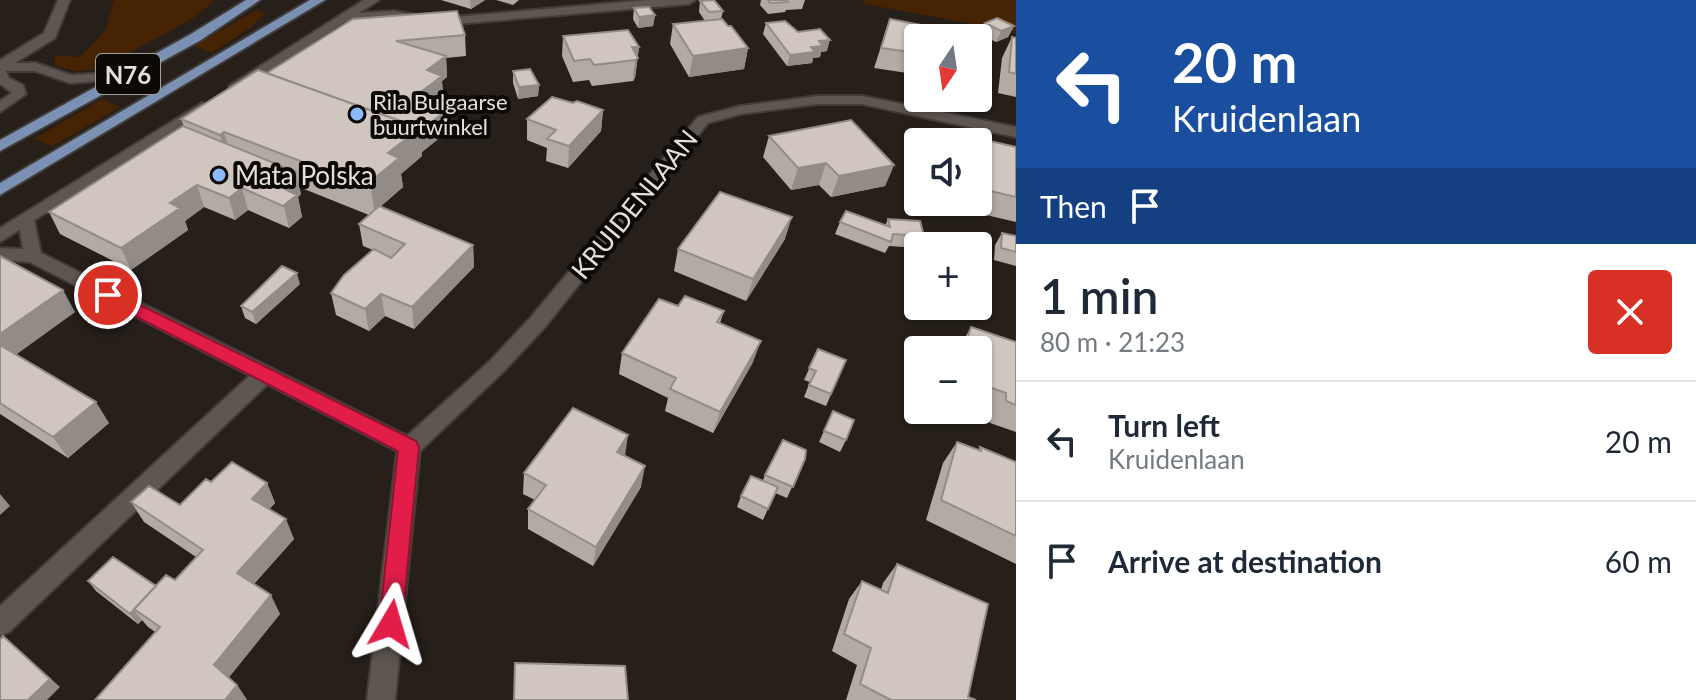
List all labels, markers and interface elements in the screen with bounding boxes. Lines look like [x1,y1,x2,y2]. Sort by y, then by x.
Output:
north arrow [904,24,992,112]
map controls [904,24,992,424]
text: 20 m [1172,28,1297,95]
icon: left [1040,32,1144,136]
road number: N76 [96,54,160,94]
place label: Rila Bulgaarse buurtwinkel [373,88,508,140]
text: Kruidenlaan [1172,96,1361,140]
marker: Rila Bulgaarse buurtwinkel [348,105,366,123]
street label: KRUIDENLAAN [564,123,704,285]
button: sound [904,128,992,216]
place label: Mata Polska [235,159,374,191]
marker: Mata Polska [210,166,228,184]
icon: arrive [1123,184,1167,228]
text: Then [1040,188,1107,224]
button: + [904,232,992,320]
pin [74,261,142,329]
text: 1 min [1040,267,1158,324]
button: close [1588,270,1672,354]
icon: arrive [86,273,130,317]
text: 80 m · 21:23 [1040,326,1185,358]
button: − [904,336,992,424]
text: Turn left [1108,407,1220,443]
icon: left [1040,419,1084,463]
text: 20 m [1605,423,1672,459]
text: Kruidenlaan [1108,443,1245,475]
icon: arrive [1040,539,1084,583]
text: Arrive at destination [1108,543,1382,579]
text: 60 m [1605,543,1672,579]
position arrow [349,582,433,666]

